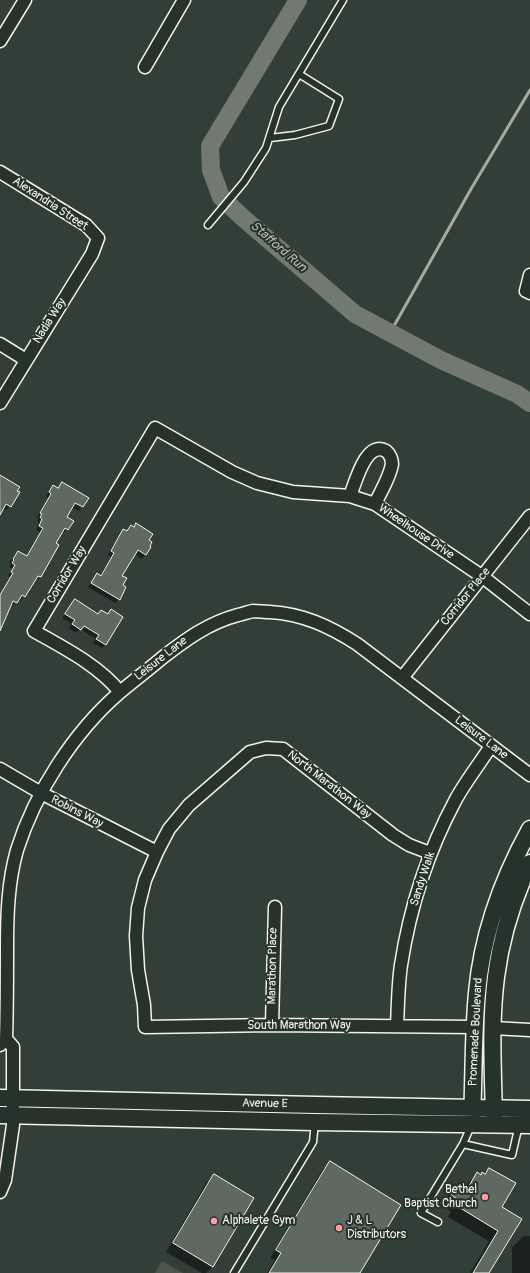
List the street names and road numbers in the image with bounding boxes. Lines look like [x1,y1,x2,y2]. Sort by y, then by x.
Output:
street label: Alexandria Street [9,174,91,234]
street label: Nadia Way [30,296,70,346]
street label: Wheelhouse Drive [375,501,457,563]
street label: Corridor Way [44,544,90,606]
street label: Corridor Place [438,565,494,629]
street label: Leisure Lane [132,634,190,684]
street label: Leisure Lane [451,713,511,763]
street label: North Marathon Way [284,748,374,822]
street label: Robins Way [48,793,106,831]
street label: Sandy Walk [407,850,439,908]
street label: Marathon Place [265,927,281,1005]
street label: Promenade Boulevard [466,977,486,1087]
street label: South Marathon Way [247,1019,351,1033]
street label: Avenue E [242,1096,288,1112]

